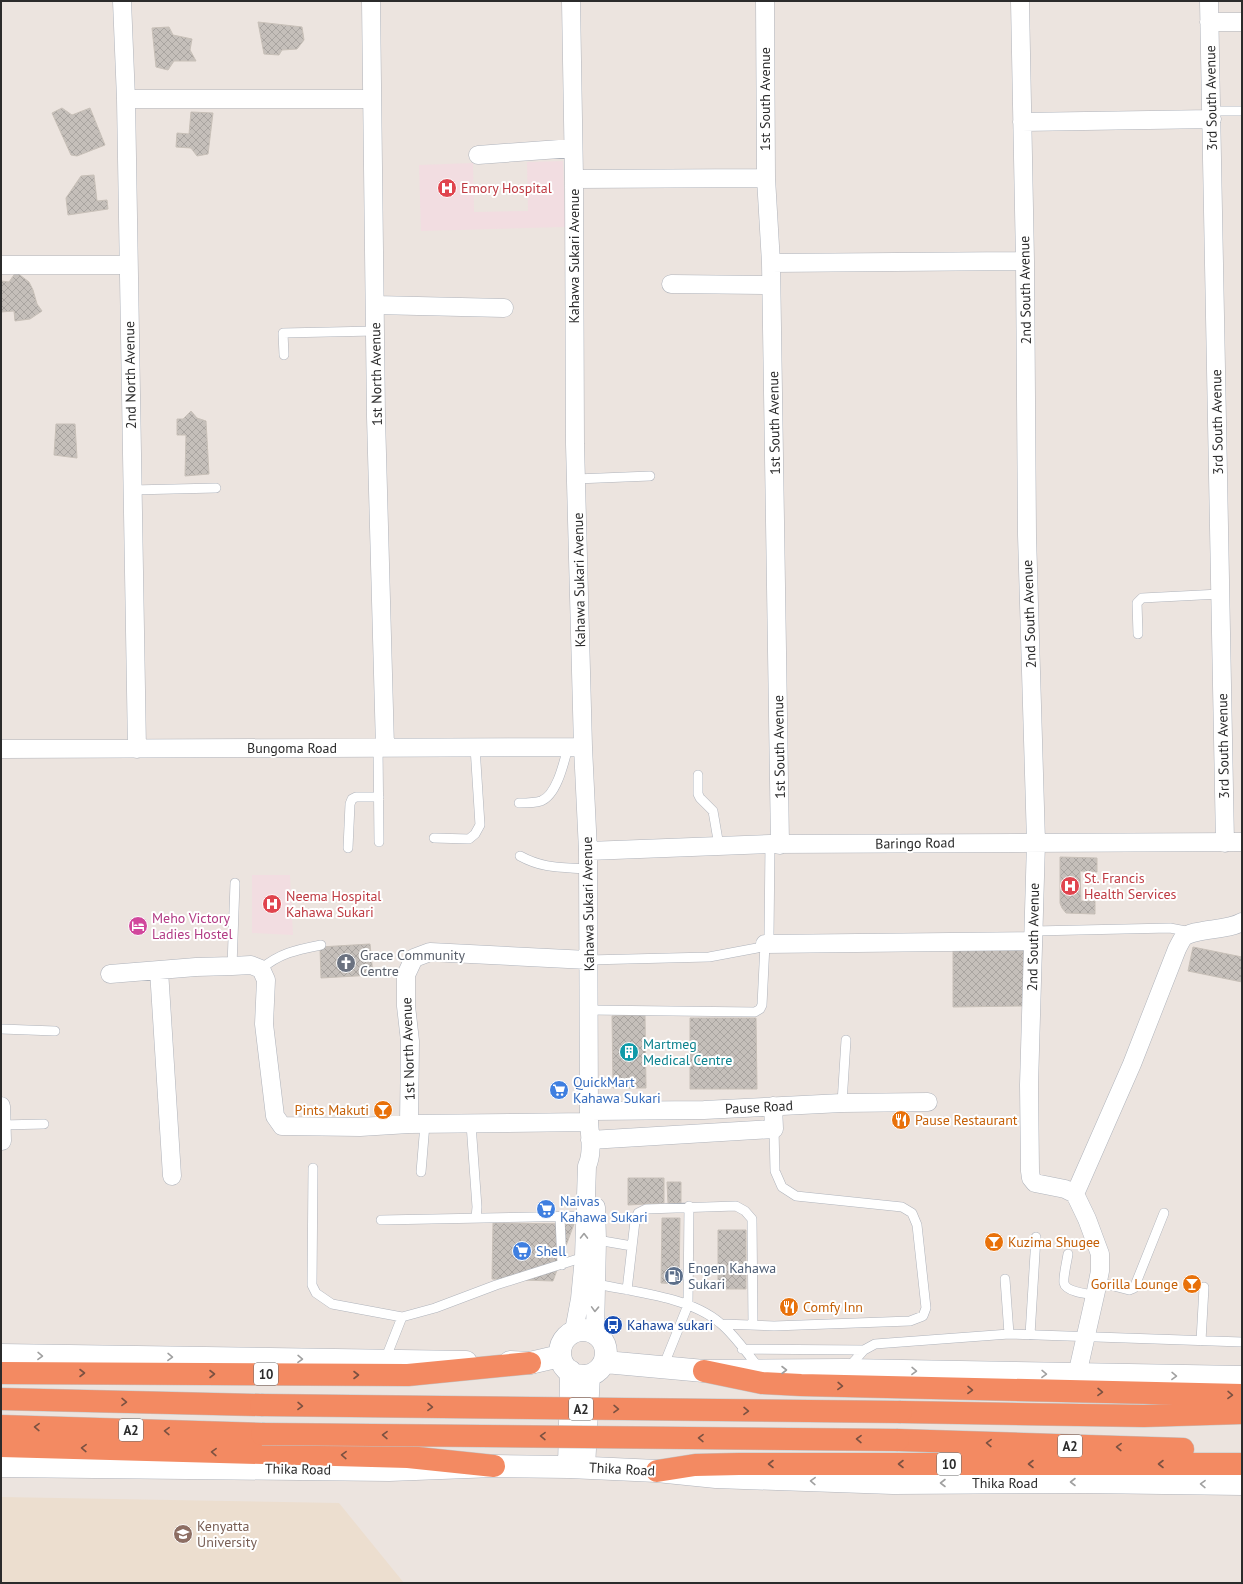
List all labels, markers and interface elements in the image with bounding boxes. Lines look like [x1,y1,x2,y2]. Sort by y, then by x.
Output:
street label: 3rd South Avenue [1201,45,1221,151]
street label: 1st South Avenue [756,47,774,151]
hospital icon: Emory Hospital [436,177,458,199]
place label: Emory Hospital [461,179,552,197]
street label: Kahawa Sukari Avenue [565,189,583,323]
street label: 2nd South Avenue [1015,236,1035,344]
street label: 2nd North Avenue [120,321,140,429]
street label: 1st North Avenue [366,322,386,426]
street label: 3rd South Avenue [1207,369,1227,475]
street label: 1st South Avenue [764,371,784,475]
street label: Kahawa Sukari Avenue [569,512,589,648]
street label: 2nd South Avenue [1018,559,1040,669]
street label: 3rd South Avenue [1213,693,1233,799]
street label: 1st South Avenue [769,695,789,799]
street label: Bungoma Road [247,739,337,757]
street label: Baringo Road [875,833,955,853]
street label: Kahawa Sukari Avenue [578,836,598,972]
place label: St. Francis Health Services [1084,869,1177,903]
hospital icon: St. Francis Health Services [1059,875,1081,897]
street label: 2nd South Avenue [1023,883,1043,991]
place label: Neema Hospital Kahawa Sukari [286,887,381,921]
hospital icon: Neema Hospital Kahawa Sukari [261,893,283,915]
place label: Meho Victory Ladies Hostel [152,909,233,943]
hotel icon: Meho Victory Ladies Hostel [127,915,149,937]
place label: Grace Community Centre [360,946,466,980]
church icon: Grace Community Centre [335,952,357,974]
street label: 1st North Avenue [397,997,419,1101]
place label: Martmeg Medical Centre [643,1035,732,1069]
building icon: Martmeg Medical Centre [618,1041,640,1063]
place label: QuickMart Kahawa Sukari [573,1073,661,1107]
supermarket icon: QuickMart Kahawa Sukari [548,1079,570,1101]
street label: Pause Road [724,1096,794,1118]
bar icon: Pints Makuti [372,1099,394,1121]
place label: Pints Makuti [295,1101,369,1119]
restaurant icon: Pause Restaurant [890,1109,912,1131]
place label: Pause Restaurant [915,1111,1018,1129]
place label: Naivas Kahawa Sukari [560,1192,648,1226]
supermarket icon: Naivas Kahawa Sukari [535,1198,557,1220]
bar icon: Kuzima Shugee [983,1231,1005,1253]
one-way arrow [580,1233,588,1239]
place label: Kuzima Shugee [1008,1233,1100,1251]
supermarket icon: Shell [511,1240,533,1262]
place label: Shell [536,1242,566,1260]
place label: Engen Kahawa Sukari [688,1259,776,1293]
fuel station icon: Engen Kahawa Sukari [663,1265,685,1287]
bar icon: Gorilla Lounge [1181,1273,1203,1295]
place label: Gorilla Lounge [1091,1275,1178,1293]
restaurant icon: Comfy Inn [778,1296,800,1318]
place label: Comfy Inn [803,1298,863,1316]
one-way arrow [591,1306,599,1312]
bus stop icon: Kahawa sukari [602,1314,624,1336]
place label: Kahawa sukari [627,1316,713,1334]
one-way arrow [37,1352,43,1360]
one-way arrow [167,1353,173,1361]
one-way arrow [297,1355,303,1363]
road number: 10 [254,1363,278,1385]
one-way arrow [781,1366,787,1374]
one-way arrow [911,1367,917,1375]
one-way arrow [79,1369,85,1377]
one-way arrow [209,1370,215,1378]
one-way arrow [1041,1370,1047,1378]
one-way arrow [353,1371,359,1379]
one-way arrow [1171,1372,1177,1380]
one-way arrow [837,1382,843,1390]
one-way arrow [967,1385,973,1394]
one-way arrow [1097,1388,1103,1396]
one-way arrow [1227,1391,1233,1399]
one-way arrow [121,1398,127,1406]
road number: A2 [569,1398,593,1420]
one-way arrow [297,1402,303,1410]
one-way arrow [427,1403,433,1411]
one-way arrow [613,1405,619,1413]
one-way arrow [743,1407,749,1415]
road number: A2 [119,1419,143,1441]
one-way arrow [34,1423,40,1431]
one-way arrow [164,1427,170,1435]
one-way arrow [382,1431,388,1439]
one-way arrow [540,1432,546,1440]
one-way arrow [698,1434,704,1442]
one-way arrow [856,1435,862,1443]
road number: A2 [1058,1435,1082,1457]
one-way arrow [986,1439,992,1447]
one-way arrow [1116,1443,1122,1451]
one-way arrow [81,1444,87,1452]
one-way arrow [211,1447,217,1456]
one-way arrow [341,1451,347,1459]
road number: 10 [937,1453,961,1475]
street label: Thika Road [588,1458,656,1480]
street label: Thika Road [265,1459,331,1479]
one-way arrow [768,1460,774,1468]
one-way arrow [898,1460,904,1468]
one-way arrow [1028,1460,1034,1468]
one-way arrow [1158,1460,1164,1468]
street label: Thika Road [972,1474,1038,1492]
one-way arrow [810,1476,816,1485]
one-way arrow [1070,1478,1076,1486]
one-way arrow [940,1479,946,1487]
one-way arrow [1200,1480,1206,1488]
place label: Kenyatta University [197,1517,257,1551]
school or university icon: Kenyatta University [172,1523,194,1545]

